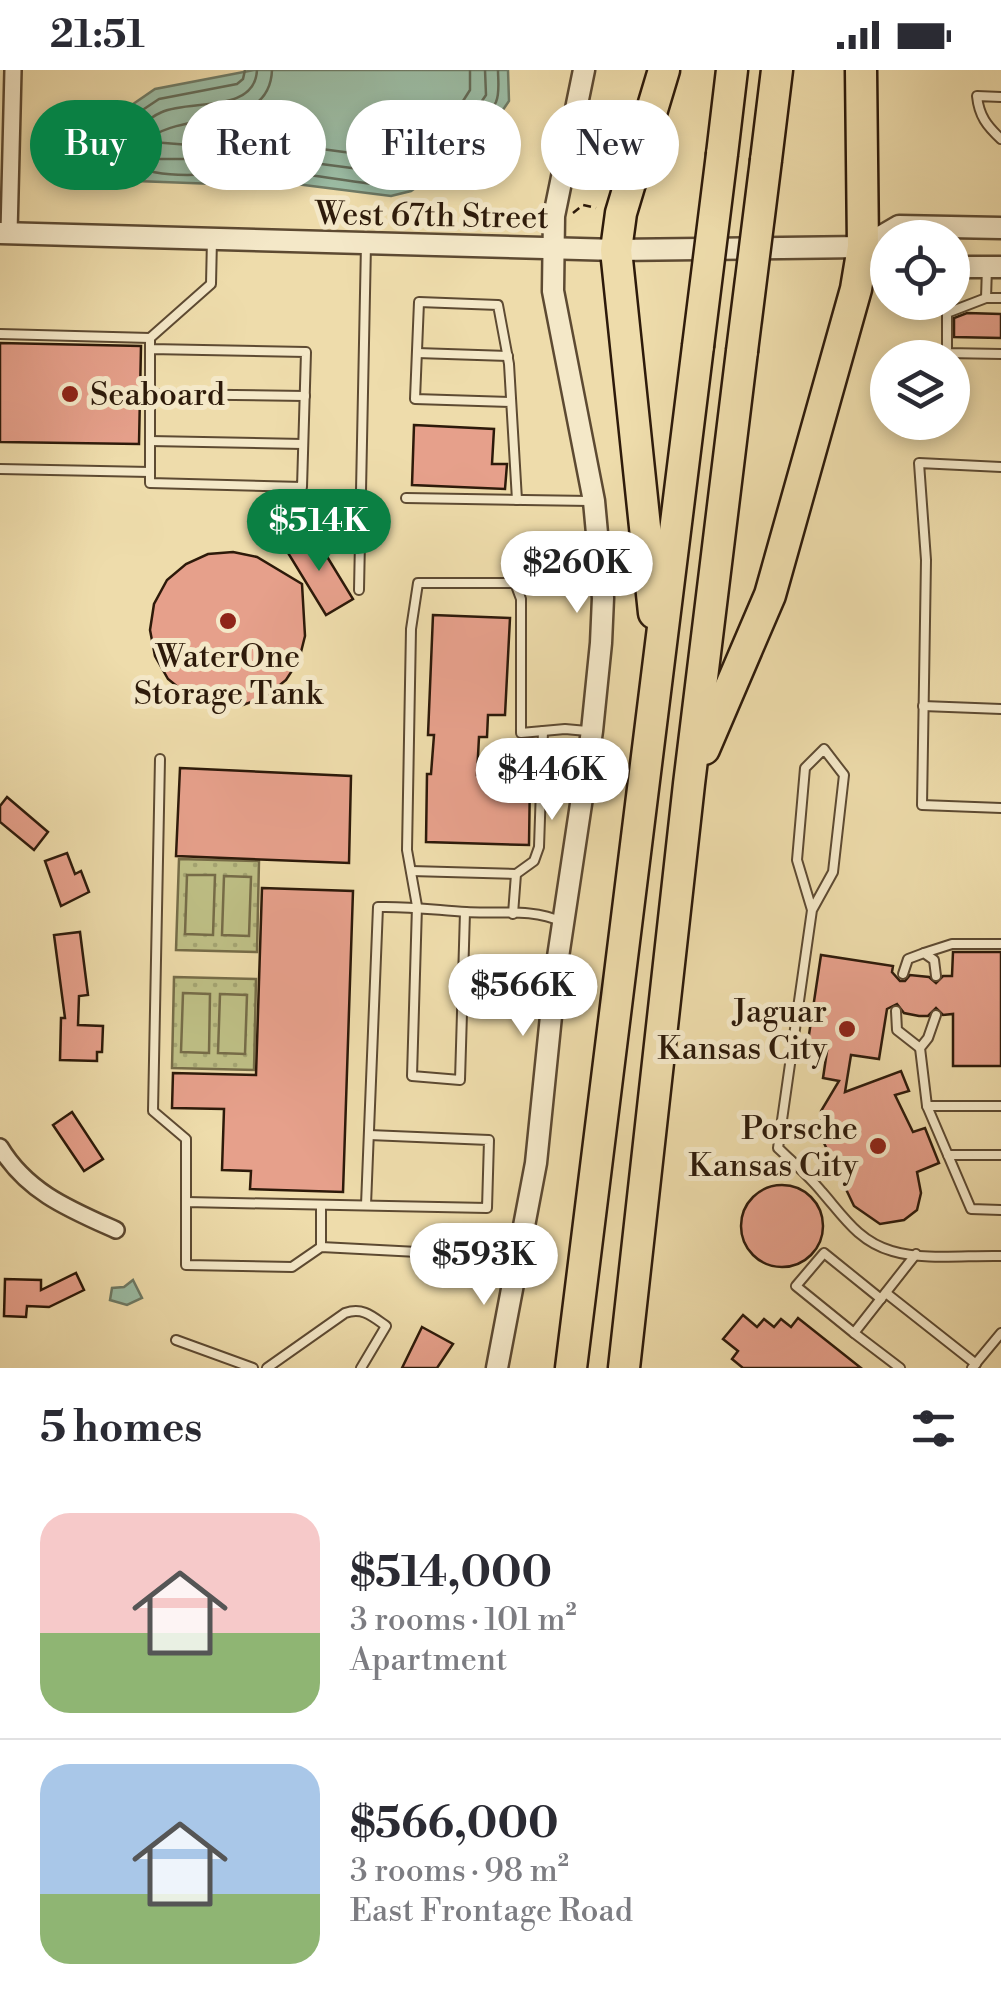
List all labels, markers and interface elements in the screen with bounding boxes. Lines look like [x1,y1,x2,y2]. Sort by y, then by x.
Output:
text: 21:51 [50,12,145,59]
chip: Buy [30,100,162,190]
chip: Rent [182,100,326,190]
chip: Filters [346,100,521,190]
chip: New [541,100,679,190]
street label: West 67th Street [314,194,549,238]
map controls [870,220,970,440]
button: locate [870,220,970,320]
button: layers [870,340,970,440]
place label: Seaboard [90,375,225,415]
marker: Seaboard [59,383,81,405]
pin: $514K [249,489,389,574]
text: $514K [269,501,369,541]
pin: $260K [507,531,647,616]
text: $260K [523,543,631,583]
marker: WaterOne Storage Tank [217,610,239,632]
place label: WaterOne Storage Tank [134,637,325,714]
pin: $446K [482,738,622,823]
text: $446K [498,750,606,790]
pin: $566K [453,954,593,1039]
text: $566K [470,966,576,1006]
place label: Jaguar Kansas City [657,992,827,1069]
marker: Jaguar Kansas City [836,1018,858,1040]
place label: Porsche Kansas City [688,1109,858,1186]
marker: Porsche Kansas City [867,1135,889,1157]
pin: $593K [414,1223,554,1308]
text: $593K [432,1235,536,1275]
icon: filters [906,1401,961,1456]
text: 5 homes [40,1402,202,1455]
text: $514,000 [350,1547,552,1600]
icon: home [120,1553,240,1673]
text: 3 rooms · 101 m² [350,1600,577,1640]
text: Apartment [350,1640,507,1680]
text: $566,000 [350,1798,558,1851]
icon: home [120,1804,240,1924]
text: 3 rooms · 98 m² [350,1851,569,1891]
text: East Frontage Road [350,1891,633,1931]

